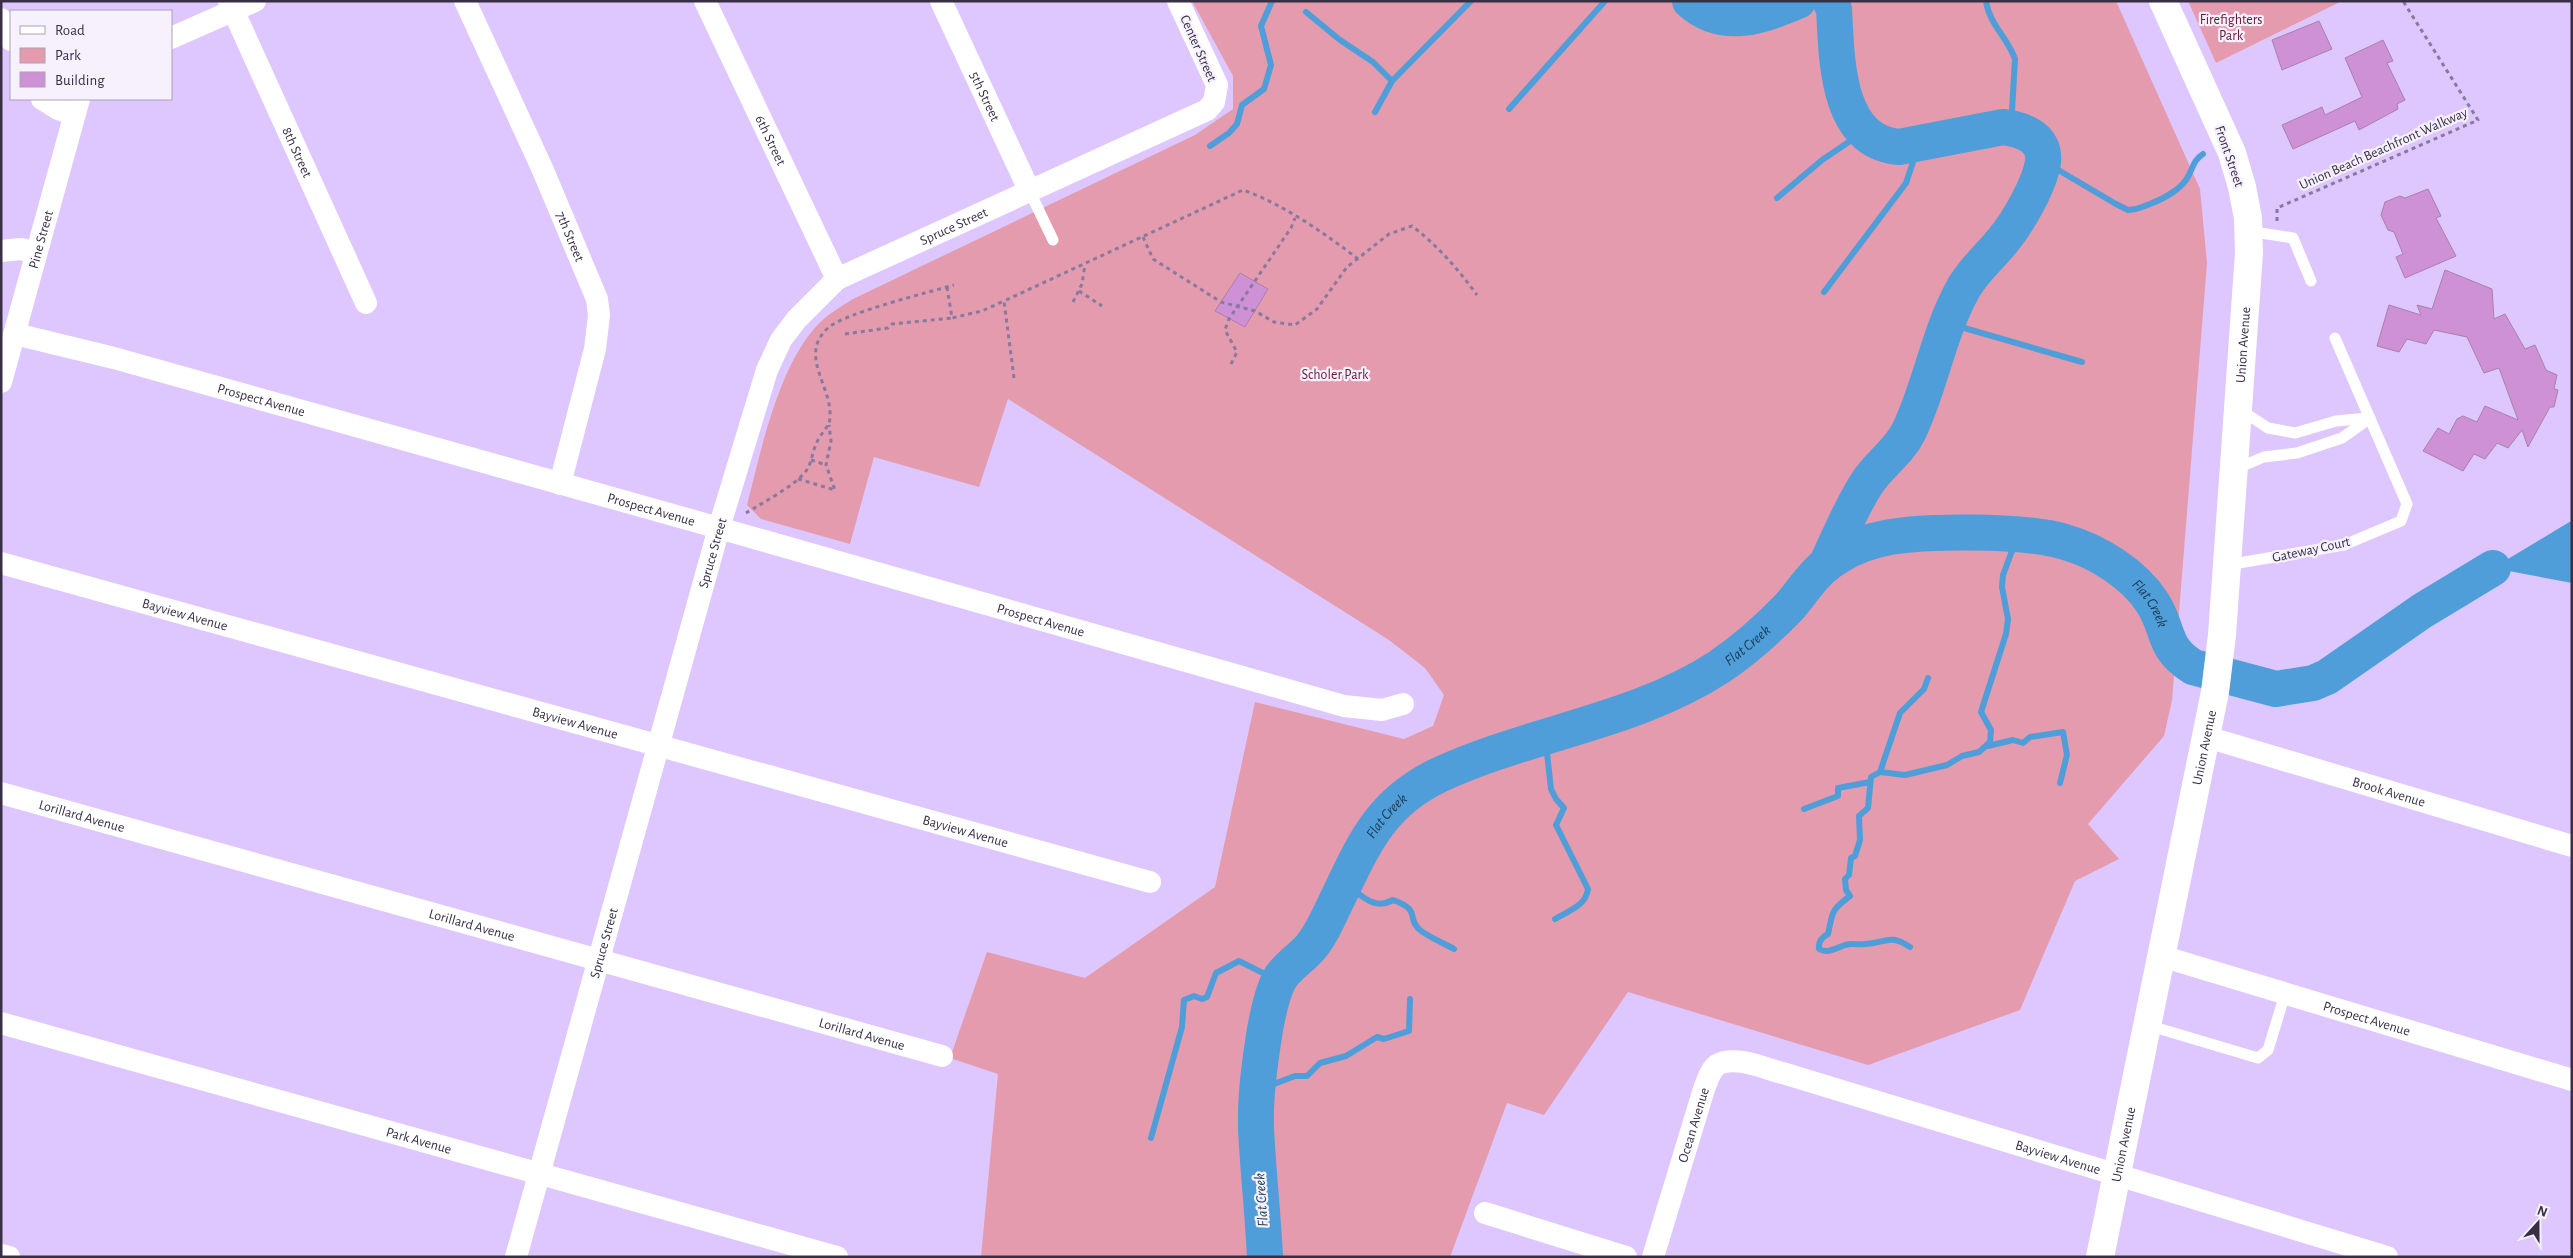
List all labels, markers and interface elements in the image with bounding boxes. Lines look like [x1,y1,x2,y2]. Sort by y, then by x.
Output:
legend [10,10,172,100]
street label: Center Street [1177,13,1219,84]
park label: Firefighters Park [2200,13,2262,43]
text: Road [55,23,85,38]
text: Park [55,48,81,63]
street label: 5th Street [967,70,1002,124]
text: Building [55,73,105,88]
street label: Union Beach Beachfront Walkway [2297,105,2470,192]
street label: 6th Street [752,113,788,168]
street label: Front Street [2212,124,2246,189]
street label: 8th Street [279,125,314,180]
street label: Spruce Street [918,205,990,248]
street label: Pine Street [27,208,56,270]
street label: 7th Street [553,210,587,264]
street label: Union Avenue [2234,306,2253,383]
park label: Scholer Park [1302,368,1369,382]
street label: Prospect Avenue [216,381,307,419]
street label: Prospect Avenue [606,491,696,529]
street label: Spruce Street [697,516,730,590]
street label: Gateway Court [2271,535,2352,565]
water label: Flat Creek [2129,576,2170,629]
street label: Bayview Avenue [140,597,229,634]
street label: Prospect Avenue [995,602,1086,640]
water label: Flat Creek [1722,623,1773,669]
street label: Bayview Avenue [531,705,619,742]
street label: Union Avenue [2190,709,2219,786]
street label: Brook Avenue [2351,775,2427,810]
water label: Flat Creek [1364,791,1410,841]
street label: Lorillard Avenue [37,798,126,835]
street label: Bayview Avenue [921,813,1010,850]
street label: Spruce Street [588,906,621,980]
street label: Lorillard Avenue [427,907,516,944]
street label: Prospect Avenue [2321,999,2412,1039]
street label: Lorillard Avenue [817,1016,906,1053]
street label: Ocean Avenue [1676,1086,1712,1164]
street label: Union Avenue [2109,1106,2138,1183]
street label: Park Avenue [384,1125,453,1157]
street label: Bayview Avenue [2014,1138,2102,1177]
water label: Flat Creek [1252,1172,1271,1227]
north arrow [2513,1198,2563,1248]
text: N [2535,1204,2549,1220]

